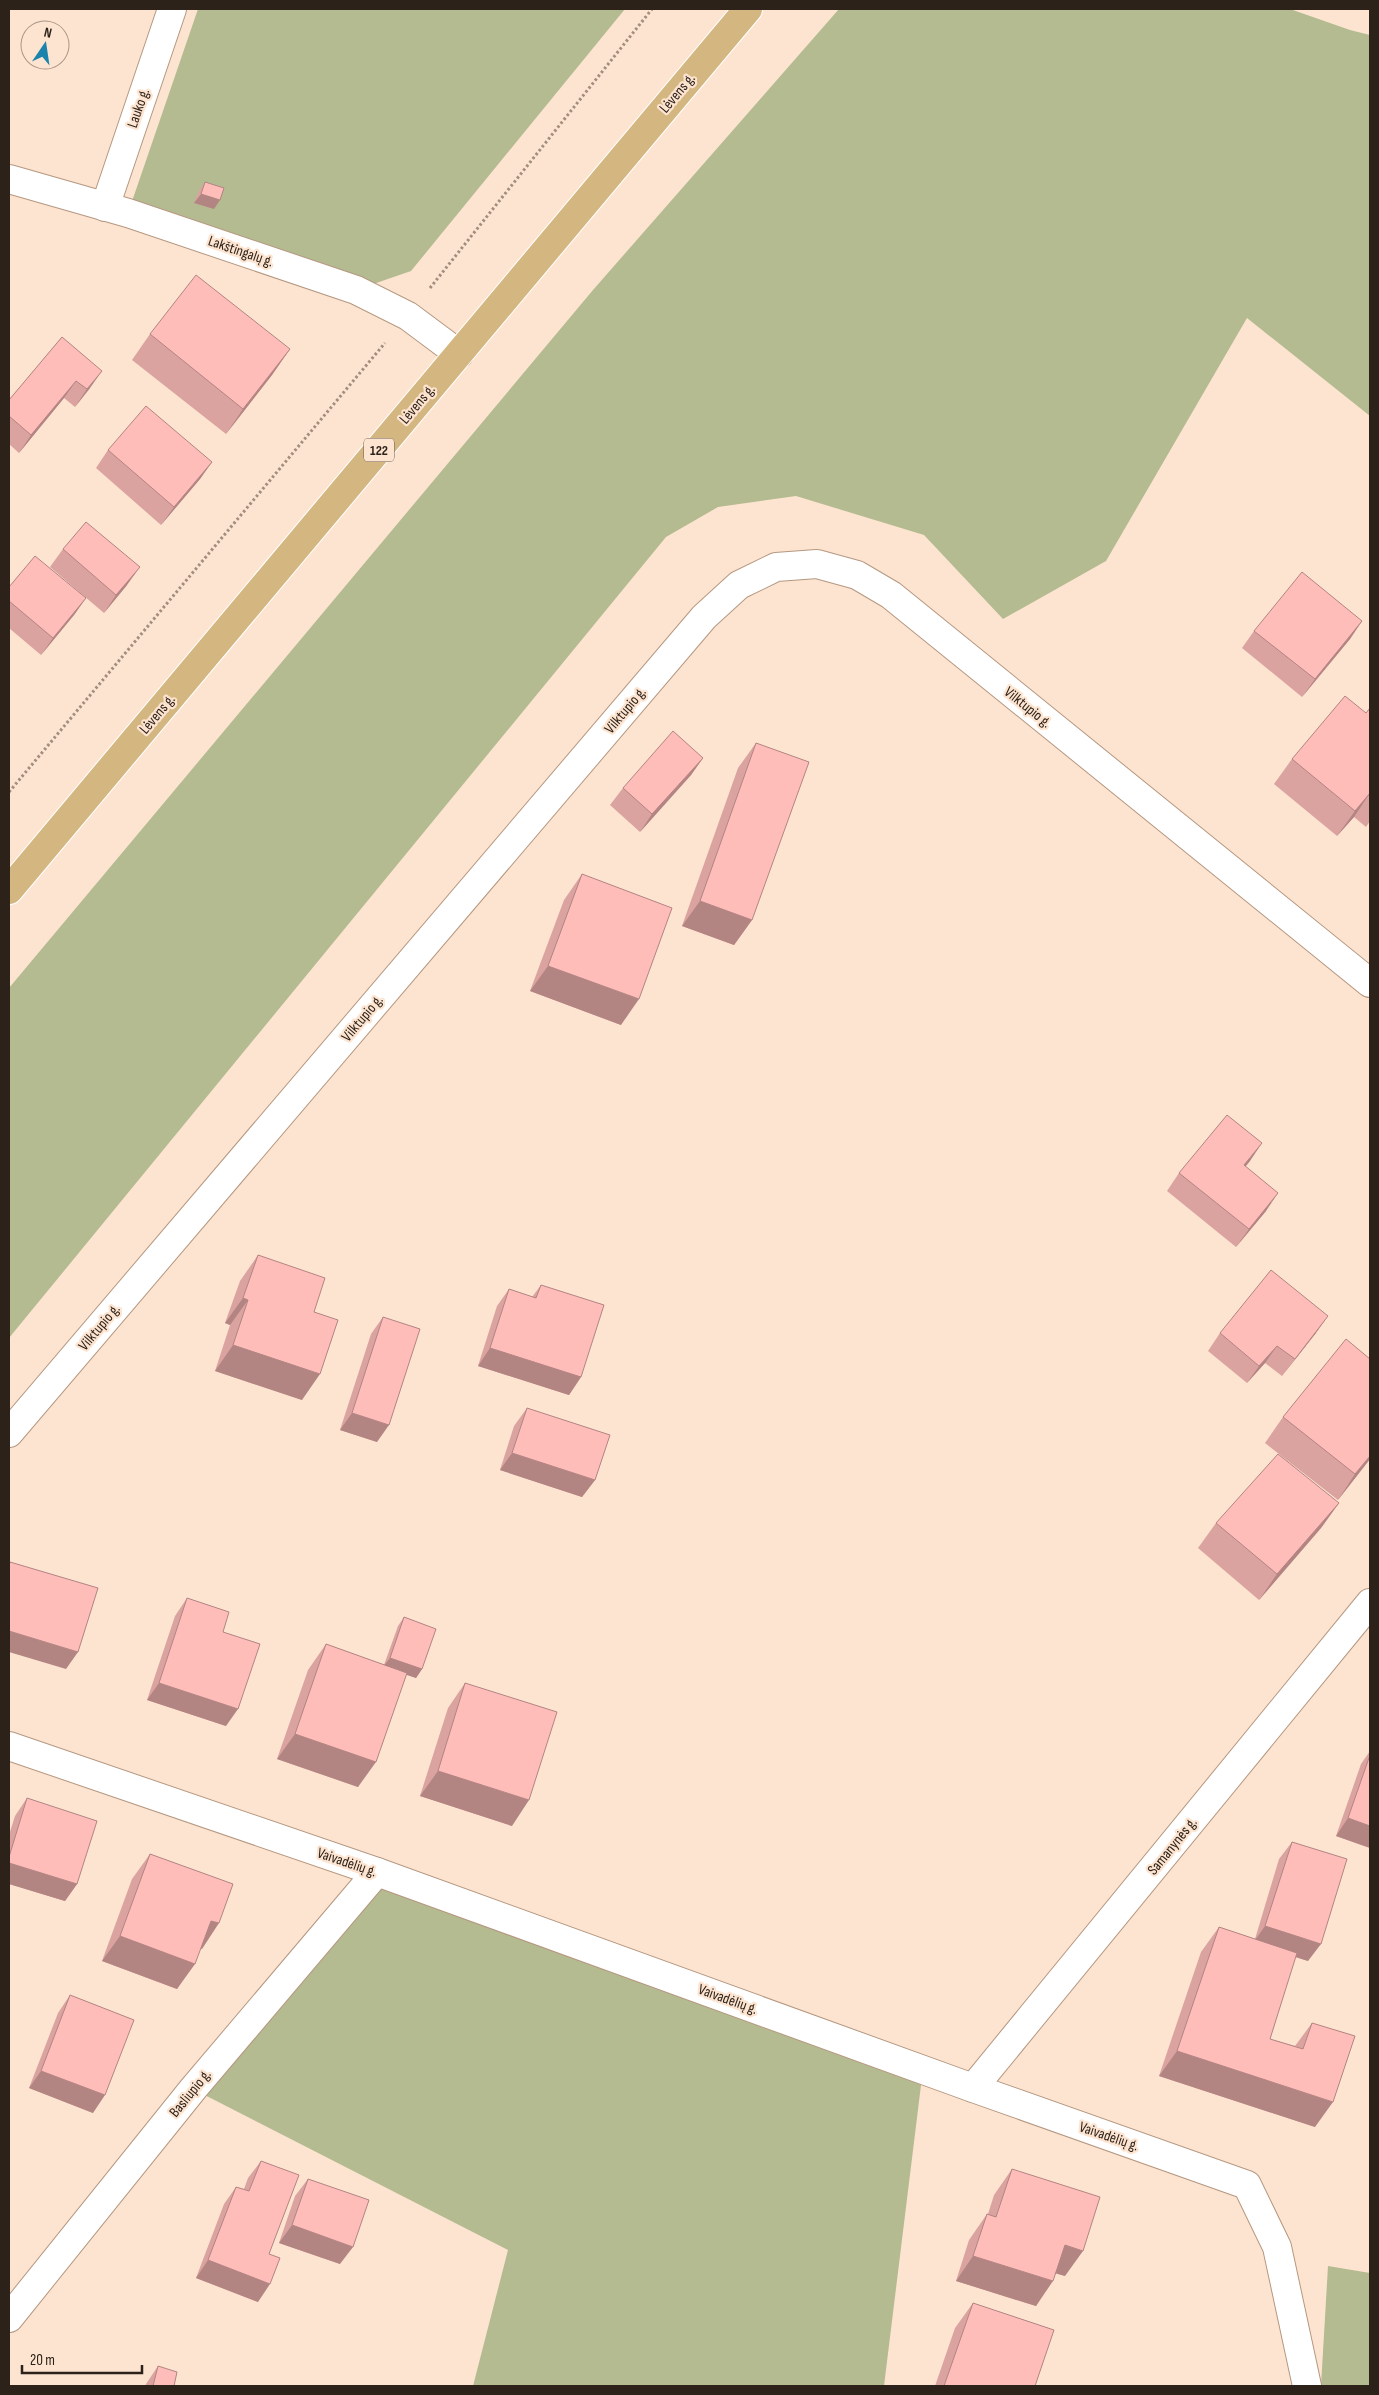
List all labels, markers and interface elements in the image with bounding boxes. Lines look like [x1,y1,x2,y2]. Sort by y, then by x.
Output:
north arrow [20,20,70,70]
text: N [42,24,53,42]
street label: Lėvens g. [655,69,700,117]
street label: Lauko g. [123,86,154,130]
street label: Lakštingalų g. [206,231,276,272]
street label: Lėvens g. [395,380,440,428]
road number: 122 [364,438,394,462]
street label: Vilktupio g. [600,683,651,738]
street label: Vilktupio g. [1000,683,1055,732]
street label: Lėvens g. [135,690,180,738]
street label: Vilktupio g. [337,991,388,1046]
street label: Vilktupio g. [74,1300,125,1355]
street label: Samanynės g. [1143,1813,1202,1879]
street label: Vaivadėlių g. [314,1843,379,1882]
street label: Vaivadėlių g. [696,1980,760,2019]
street label: Basliupio g. [165,2065,216,2121]
street label: Vaivadėlių g. [1076,2117,1141,2156]
scale bar [22,2342,142,2374]
text: 20 m [30,2351,55,2370]

